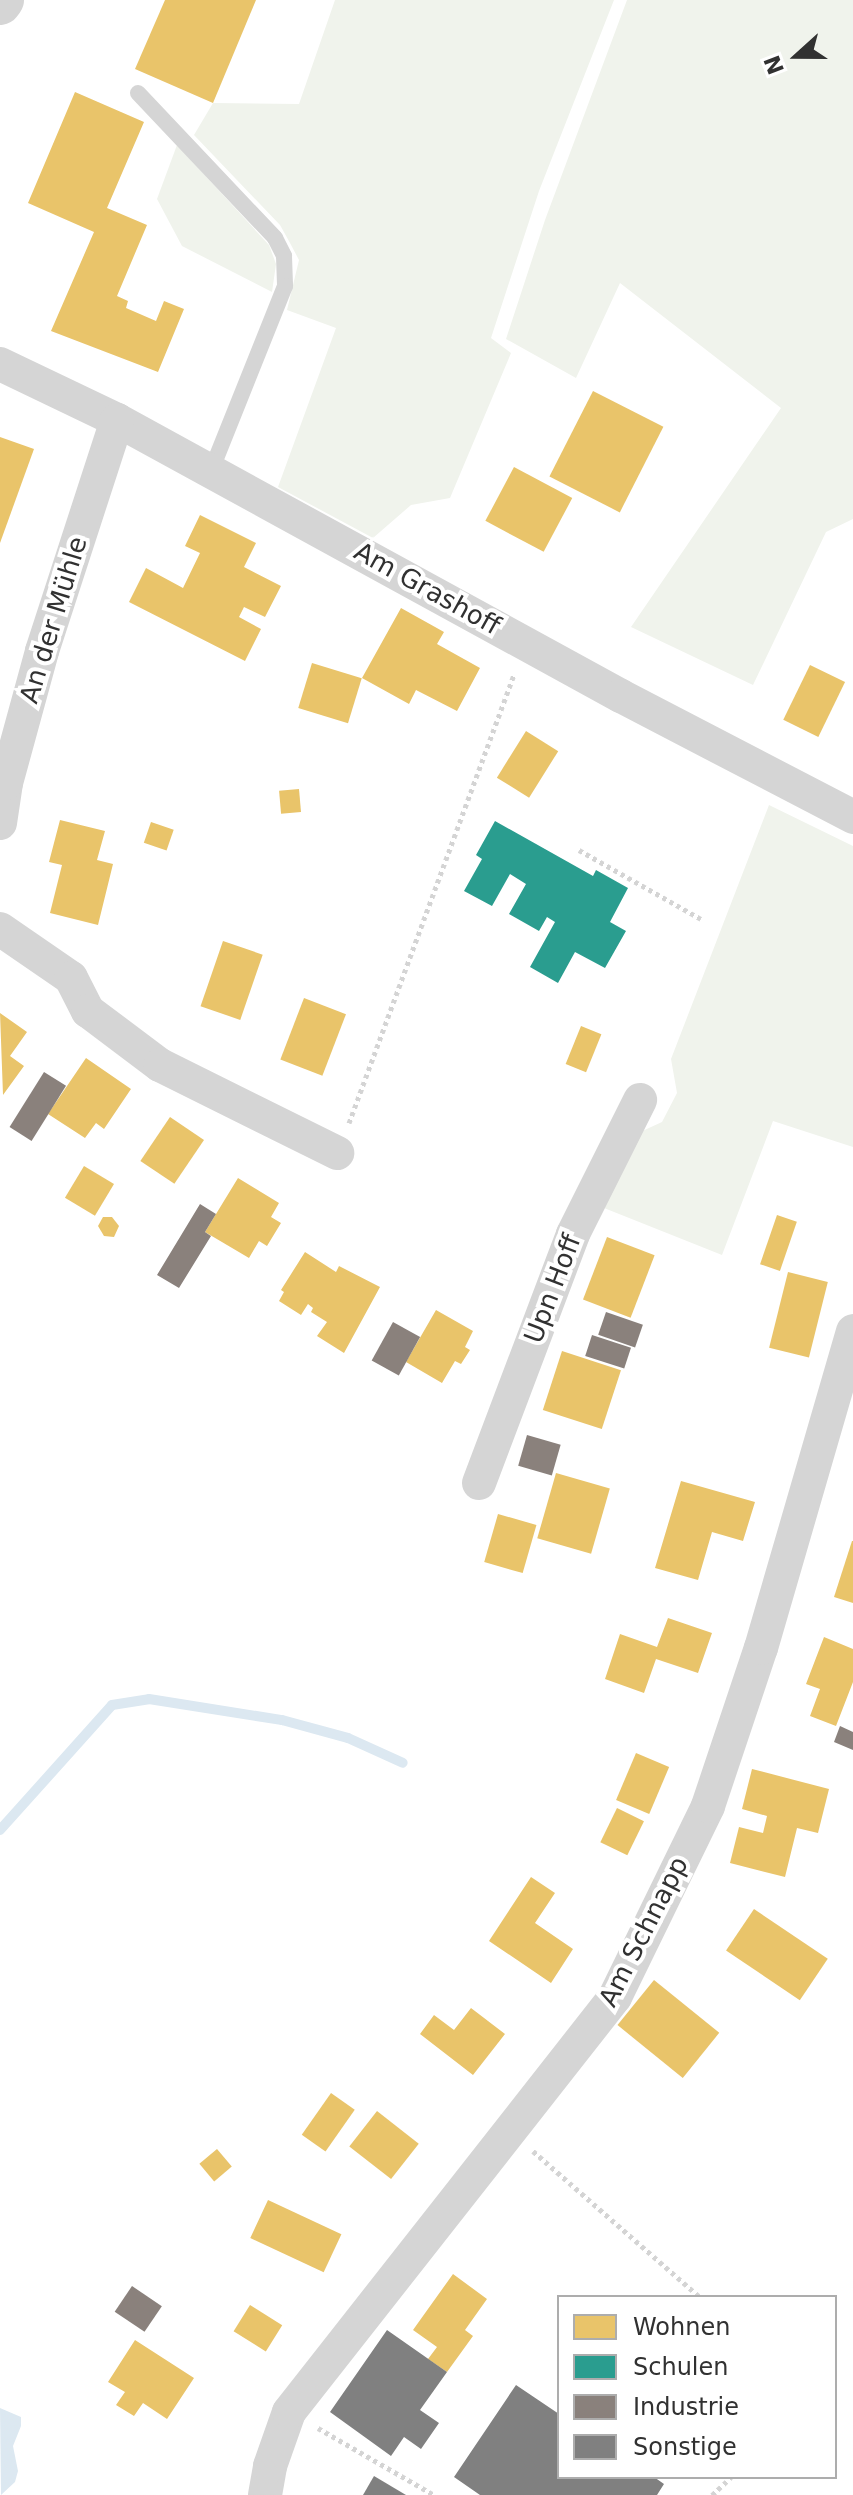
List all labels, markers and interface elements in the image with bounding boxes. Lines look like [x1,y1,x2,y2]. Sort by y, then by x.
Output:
north arrow [757,16,837,96]
text: N [759,52,789,78]
street label: An der Mühle [14,533,94,707]
street label: Am Grashoff [349,536,505,642]
street label: Upn Hoff [518,1230,588,1348]
street label: Am Schnapp [593,1852,695,2012]
legend [557,2295,837,2479]
text: Wohnen [633,2313,730,2341]
text: Schulen [633,2353,729,2381]
text: Industrie [633,2393,739,2421]
text: Sonstige [633,2433,737,2461]

